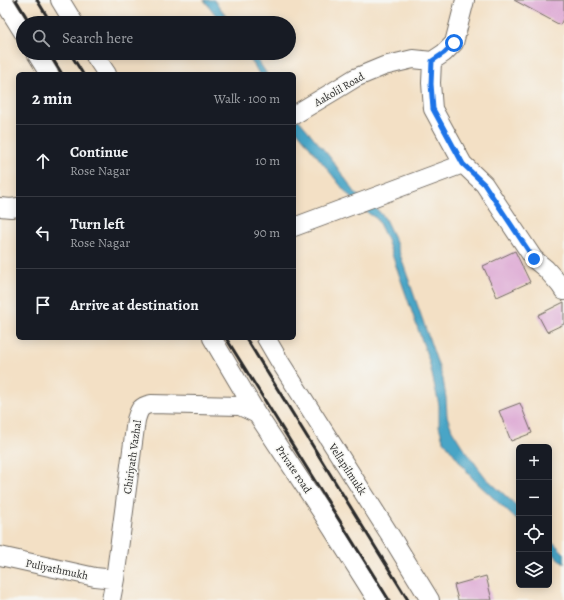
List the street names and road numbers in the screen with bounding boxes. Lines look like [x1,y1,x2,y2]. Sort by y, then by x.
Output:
street label: Aakolil Road [310,69,367,110]
street label: Chiriyath Vazhal [120,419,145,495]
street label: Vellapilmukk [325,440,370,499]
street label: Private road [272,443,315,496]
street label: Puliyathmukh [24,556,90,583]

